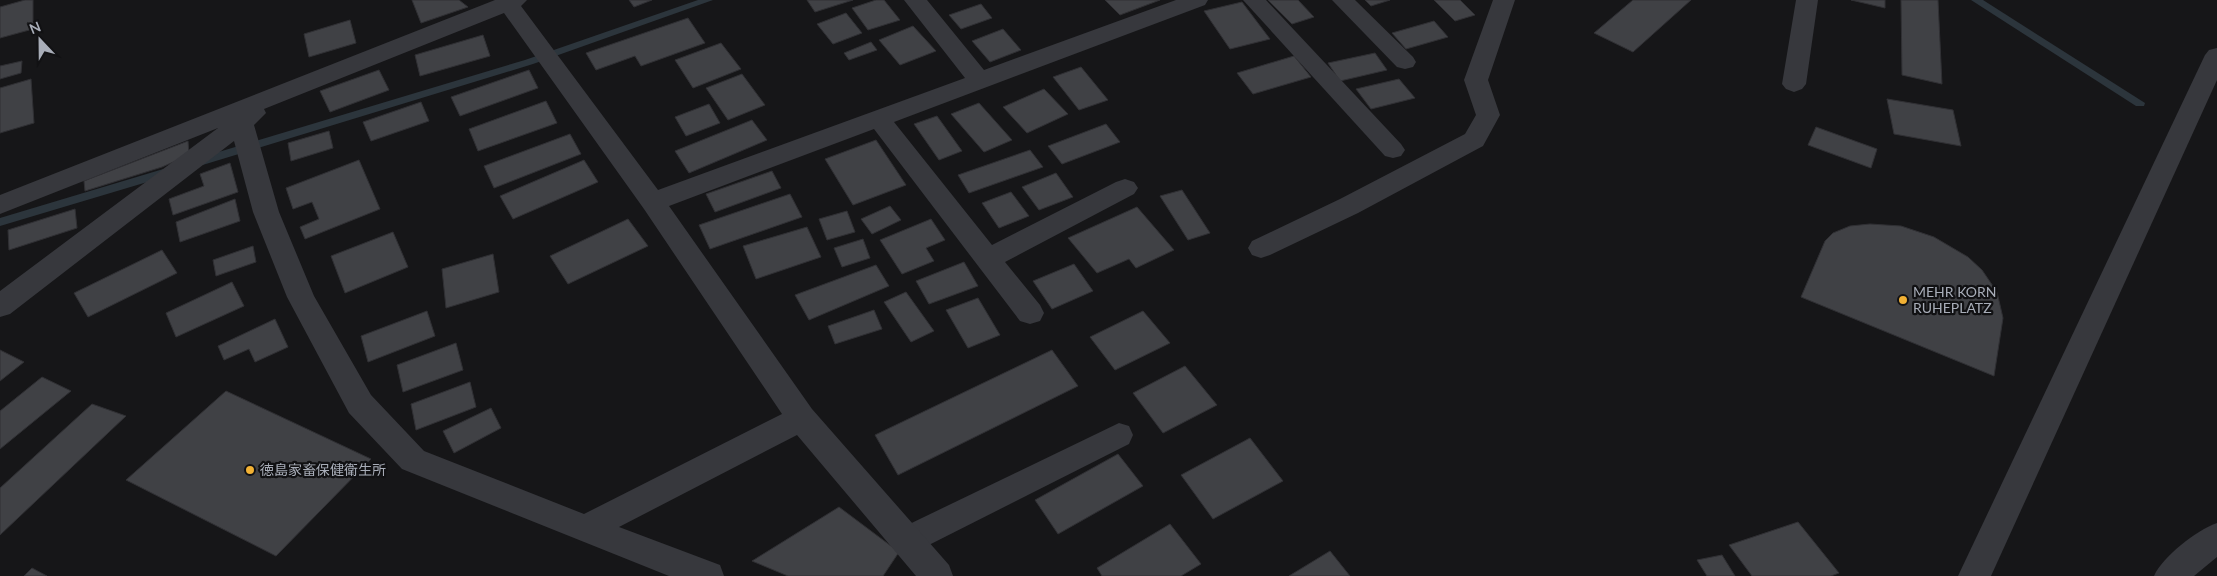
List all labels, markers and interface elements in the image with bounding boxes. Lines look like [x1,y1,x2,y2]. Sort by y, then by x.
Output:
north arrow [15,15,65,65]
text: N [27,18,43,37]
place label: MEHR KORN RUHEPLATZ [1913,283,1996,316]
marker: MEHR KORN RUHEPLATZ [1897,294,1909,306]
place label: 徳島家畜保健衛生所 [260,461,386,478]
marker: 徳島家畜保健衛生所 [244,464,256,476]

